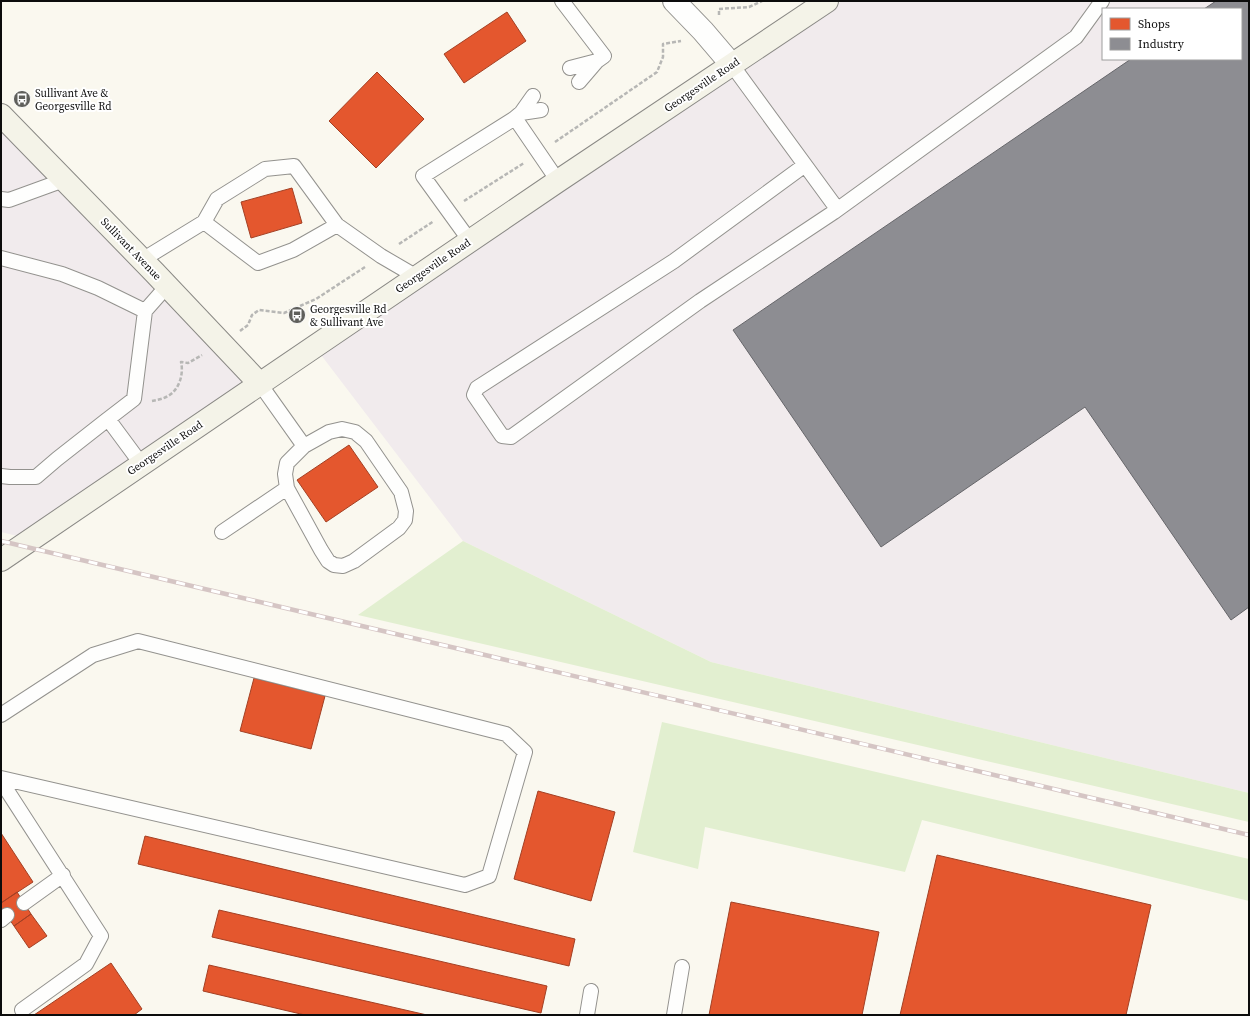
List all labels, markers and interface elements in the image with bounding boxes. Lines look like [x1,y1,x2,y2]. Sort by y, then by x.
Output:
legend [1102,8,1242,60]
text: Shops [1138,16,1170,32]
text: Industry [1138,36,1185,52]
street label: Georgesville Road [661,54,743,116]
place label: Sullivant Ave & Georgesville Rd [35,86,112,114]
bus stop icon: Sullivant Ave & Georgesville Rd [12,89,32,109]
street label: Sullivant Avenue [97,215,165,284]
street label: Georgesville Road [392,235,474,297]
place label: Georgesville Rd & Sullivant Ave [310,302,387,330]
bus stop icon: Georgesville Rd & Sullivant Ave [287,305,307,325]
street label: Georgesville Road [124,417,206,479]

